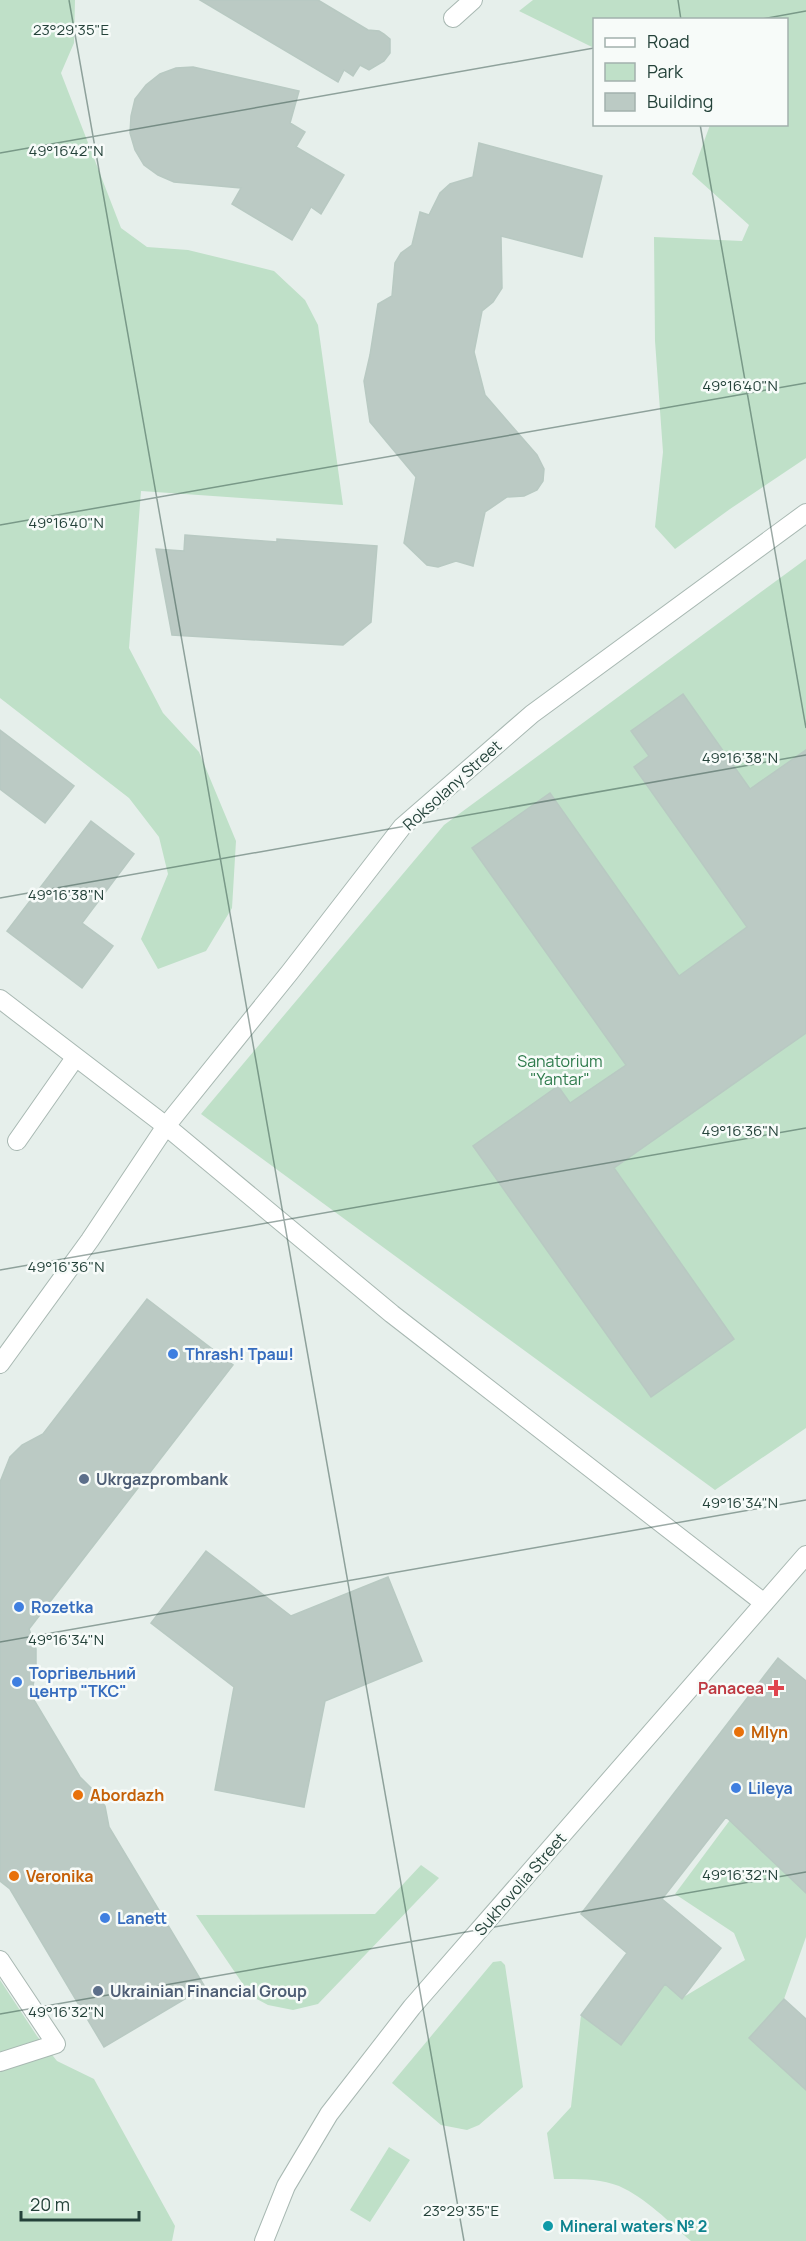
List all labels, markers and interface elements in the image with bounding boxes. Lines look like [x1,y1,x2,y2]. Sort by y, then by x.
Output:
legend [593,18,788,126]
text: 23°29'35"E [33,19,109,40]
text: Road [647,29,690,53]
text: Park [647,59,684,83]
text: Building [647,89,713,113]
text: 49°16'42"N [29,140,103,161]
text: 49°16'40"N [702,375,778,396]
text: 49°16'40"N [28,512,104,533]
street label: Roksolany Street [398,735,506,835]
text: 49°16'38"N [702,747,778,768]
text: 49°16'38"N [28,884,104,905]
park label: Sanatorium "Yantar" [517,1050,603,1090]
text: 49°16'36"N [702,1120,778,1141]
text: 49°16'36"N [28,1256,104,1277]
place label: Thrash! Траш! [185,1343,294,1365]
marker: Thrash! Траш! [166,1347,180,1361]
place label: Ukrgazprombank [96,1468,228,1490]
marker: Ukrgazprombank [77,1472,91,1486]
text: 49°16'34"N [702,1492,778,1513]
place label: Rozetka [31,1596,93,1618]
marker: Rozetka [12,1600,26,1614]
text: 49°16'34"N [28,1629,104,1650]
place label: Торгівельний центр "ТКС" [29,1662,136,1702]
marker: Торгівельний центр "ТКС" [10,1675,24,1689]
place label: Panacea [698,1677,764,1699]
marker: Panacea [769,1681,783,1695]
place label: Mlyn [751,1721,788,1743]
marker: Mlyn [732,1725,746,1739]
place label: Lileya [748,1777,793,1799]
marker: Lileya [729,1781,743,1795]
place label: Abordazh [90,1784,164,1806]
marker: Abordazh [71,1788,85,1802]
street label: Sukhovolia Street [469,1828,571,1940]
text: 49°16'32"N [702,1864,778,1885]
place label: Veronika [26,1865,93,1887]
marker: Veronika [7,1869,21,1883]
place label: Lanett [117,1907,167,1929]
marker: Lanett [98,1911,112,1925]
place label: Ukrainian Financial Group [110,1980,307,2002]
marker: Ukrainian Financial Group [91,1984,105,1998]
text: 49°16'32"N [28,2001,104,2022]
scale bar [21,2184,140,2222]
text: 20 m [30,2192,70,2216]
text: 23°29'35"E [423,2200,499,2221]
place label: Mineral waters № 2 [560,2215,707,2237]
marker: Mineral waters № 2 [541,2219,555,2233]

